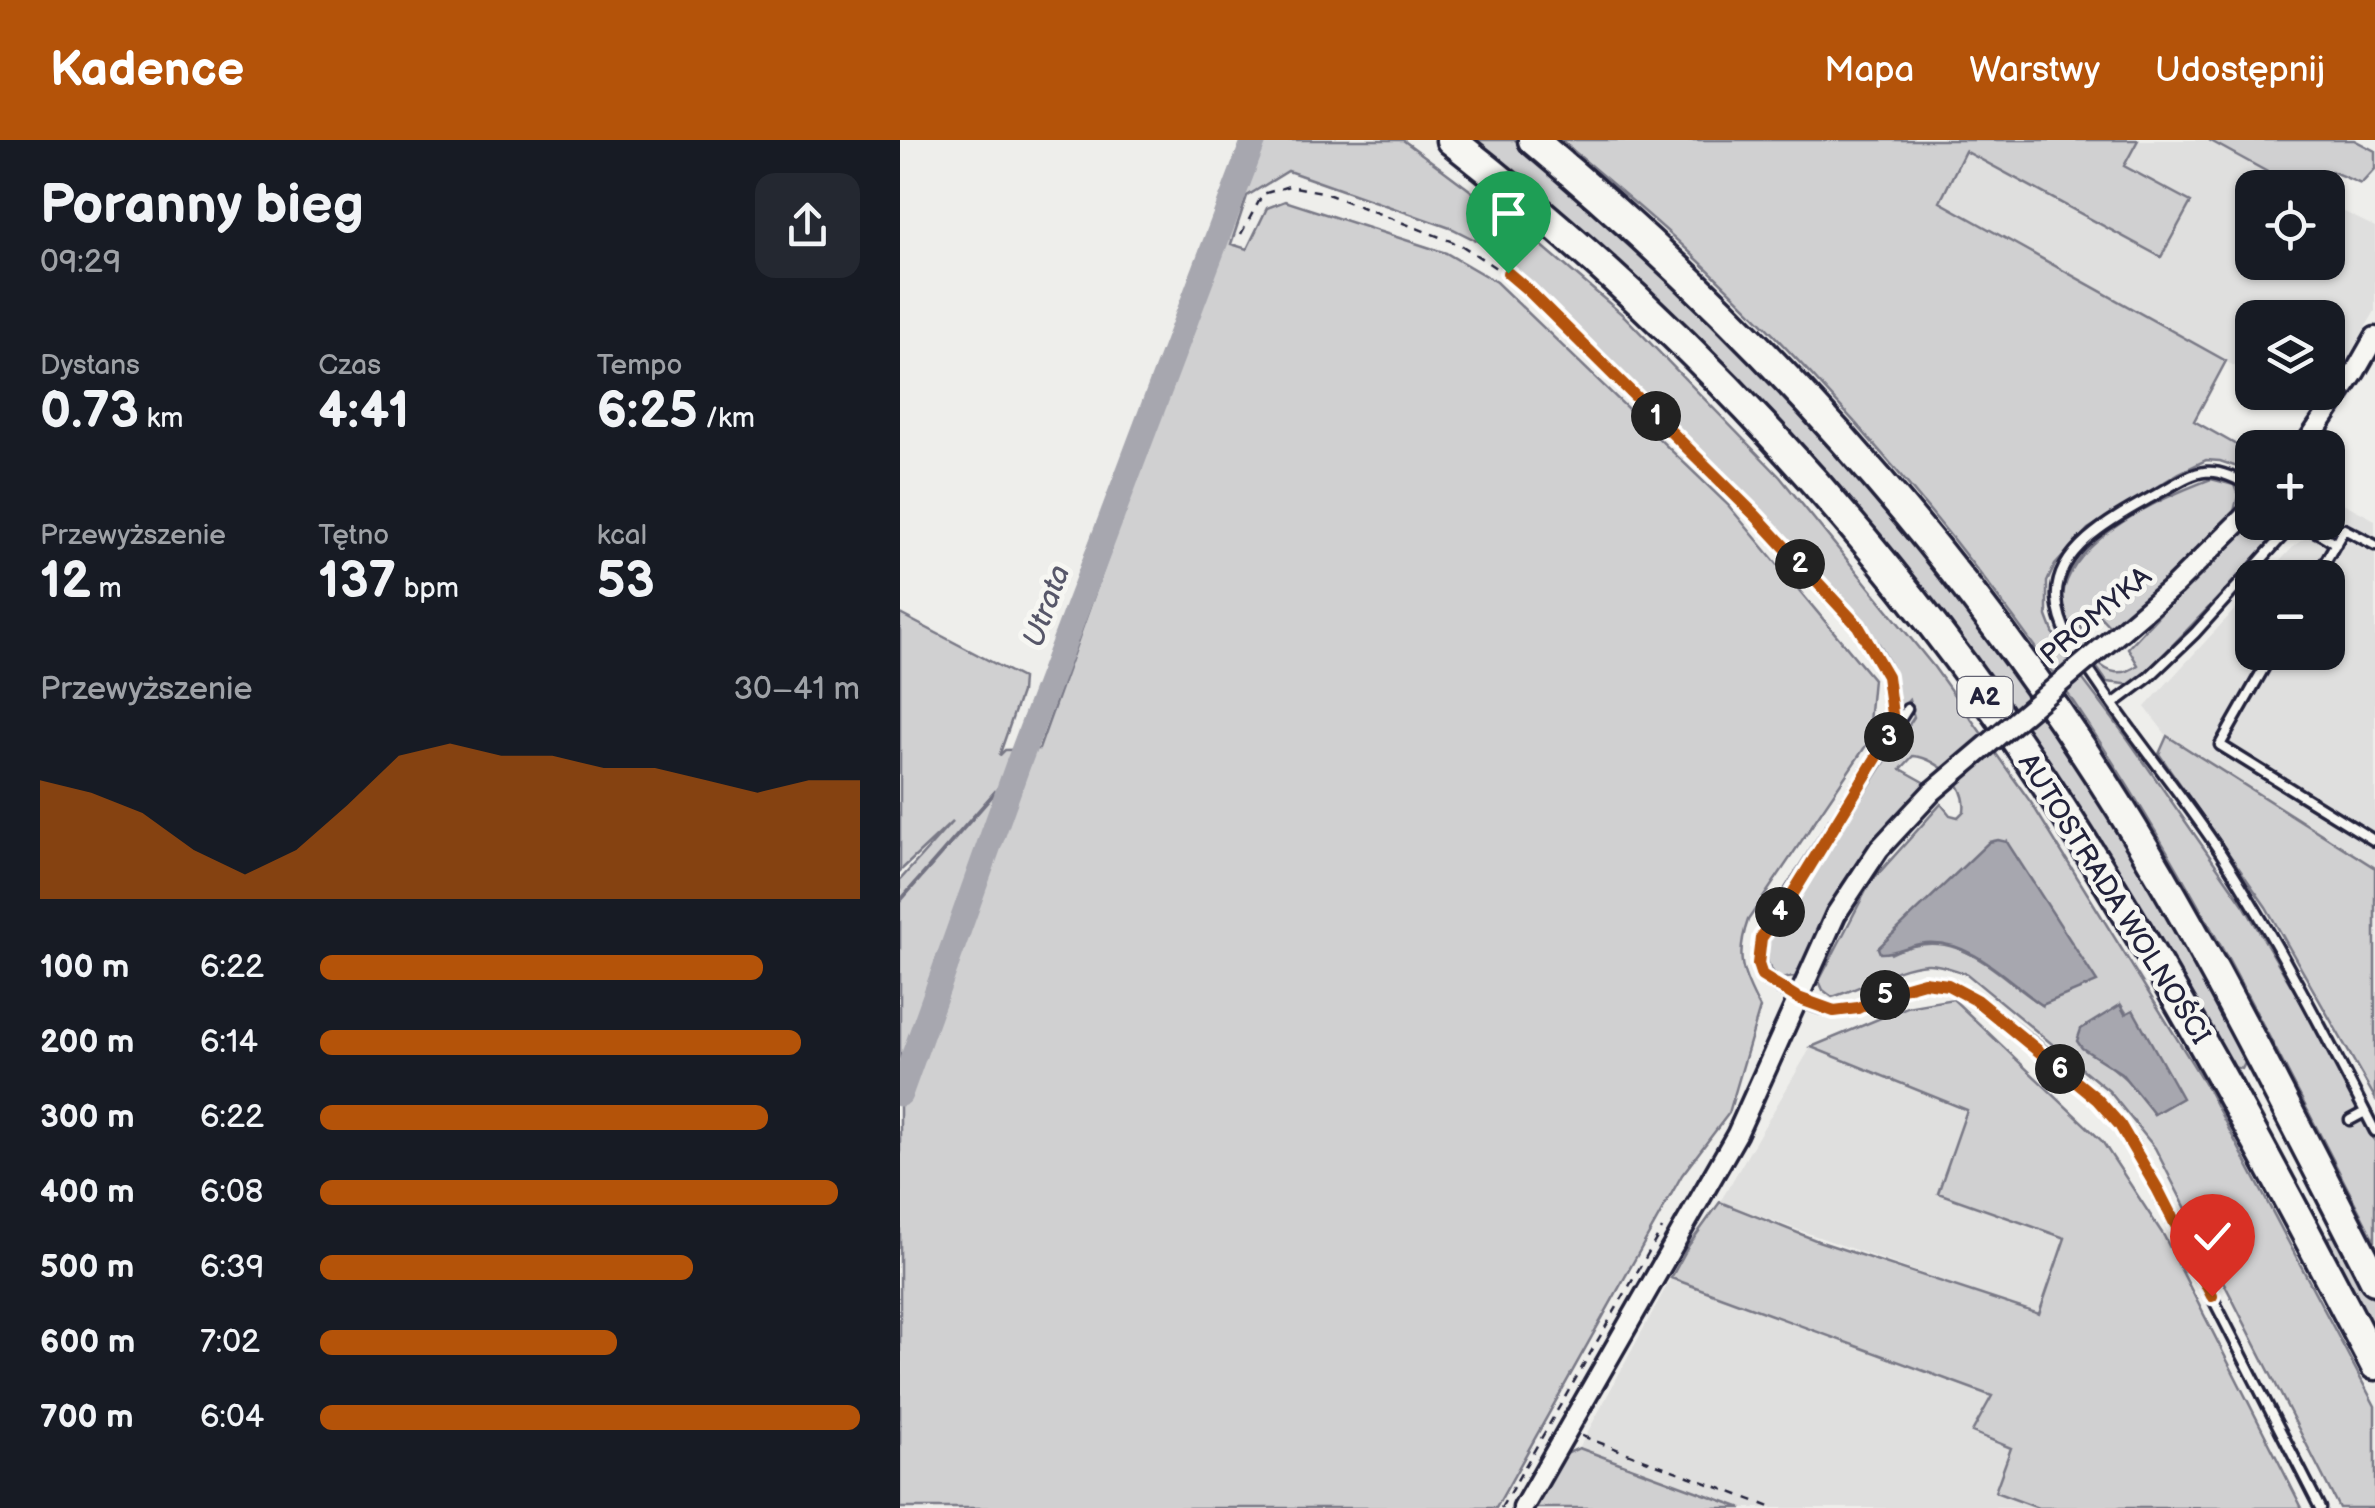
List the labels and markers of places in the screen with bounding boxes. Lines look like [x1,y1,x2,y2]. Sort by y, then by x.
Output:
pin [1466,171,1551,274]
pin: 1 [1631,391,1681,441]
pin: 2 [1775,539,1825,589]
pin: 3 [1864,712,1914,762]
pin: 4 [1755,887,1805,937]
pin: 5 [1860,970,1910,1020]
pin: 6 [2035,1044,2085,1094]
pin [2170,1194,2255,1297]

